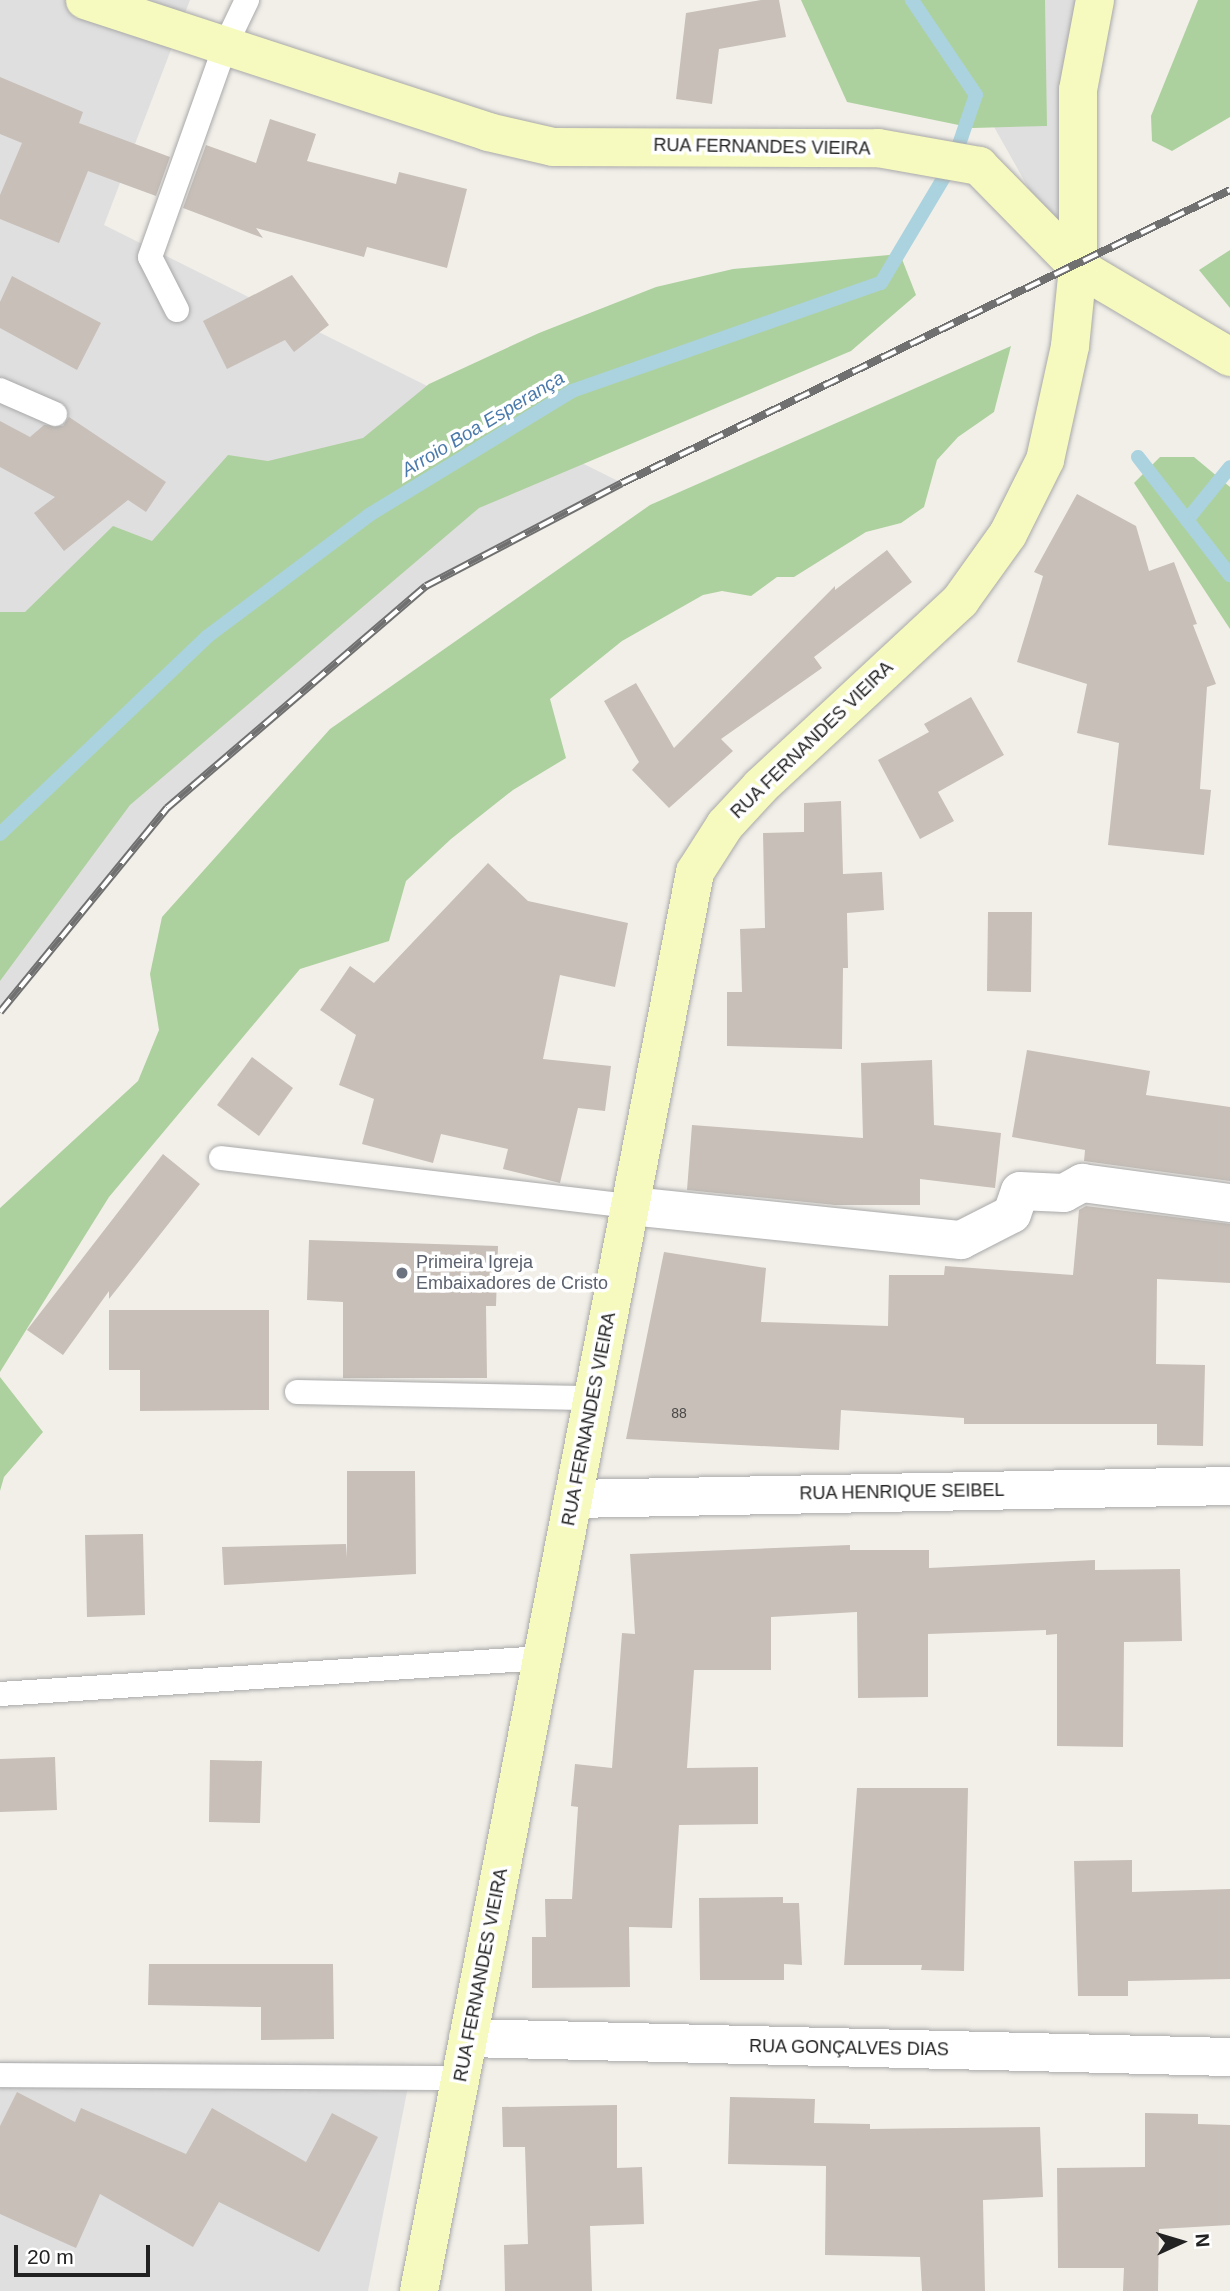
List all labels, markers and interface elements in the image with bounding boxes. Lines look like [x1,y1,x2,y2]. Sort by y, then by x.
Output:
street label: RUA FERNANDES VIEIRA [653,134,871,160]
water label: Arroio Boa Esperança [397,366,569,482]
street label: RUA FERNANDES VIEIRA [726,656,898,824]
place label: Primeira Igreja Embaixadores de Cristo [416,1252,608,1294]
marker: Primeira Igreja Embaixadores de Cristo [394,1265,410,1281]
street label: RUA FERNANDES VIEIRA [558,1310,620,1528]
house number: 88 [671,1405,687,1421]
street label: RUA HENRIQUE SEIBEL [799,1479,1005,1505]
street label: RUA FERNANDES VIEIRA [450,1866,512,2084]
street label: RUA GONÇALVES DIAS [748,2035,950,2061]
north arrow [1146,2207,1216,2277]
scale bar [18,2232,154,2276]
text: N [1191,2233,1213,2248]
text: 20 m [27,2245,74,2268]

